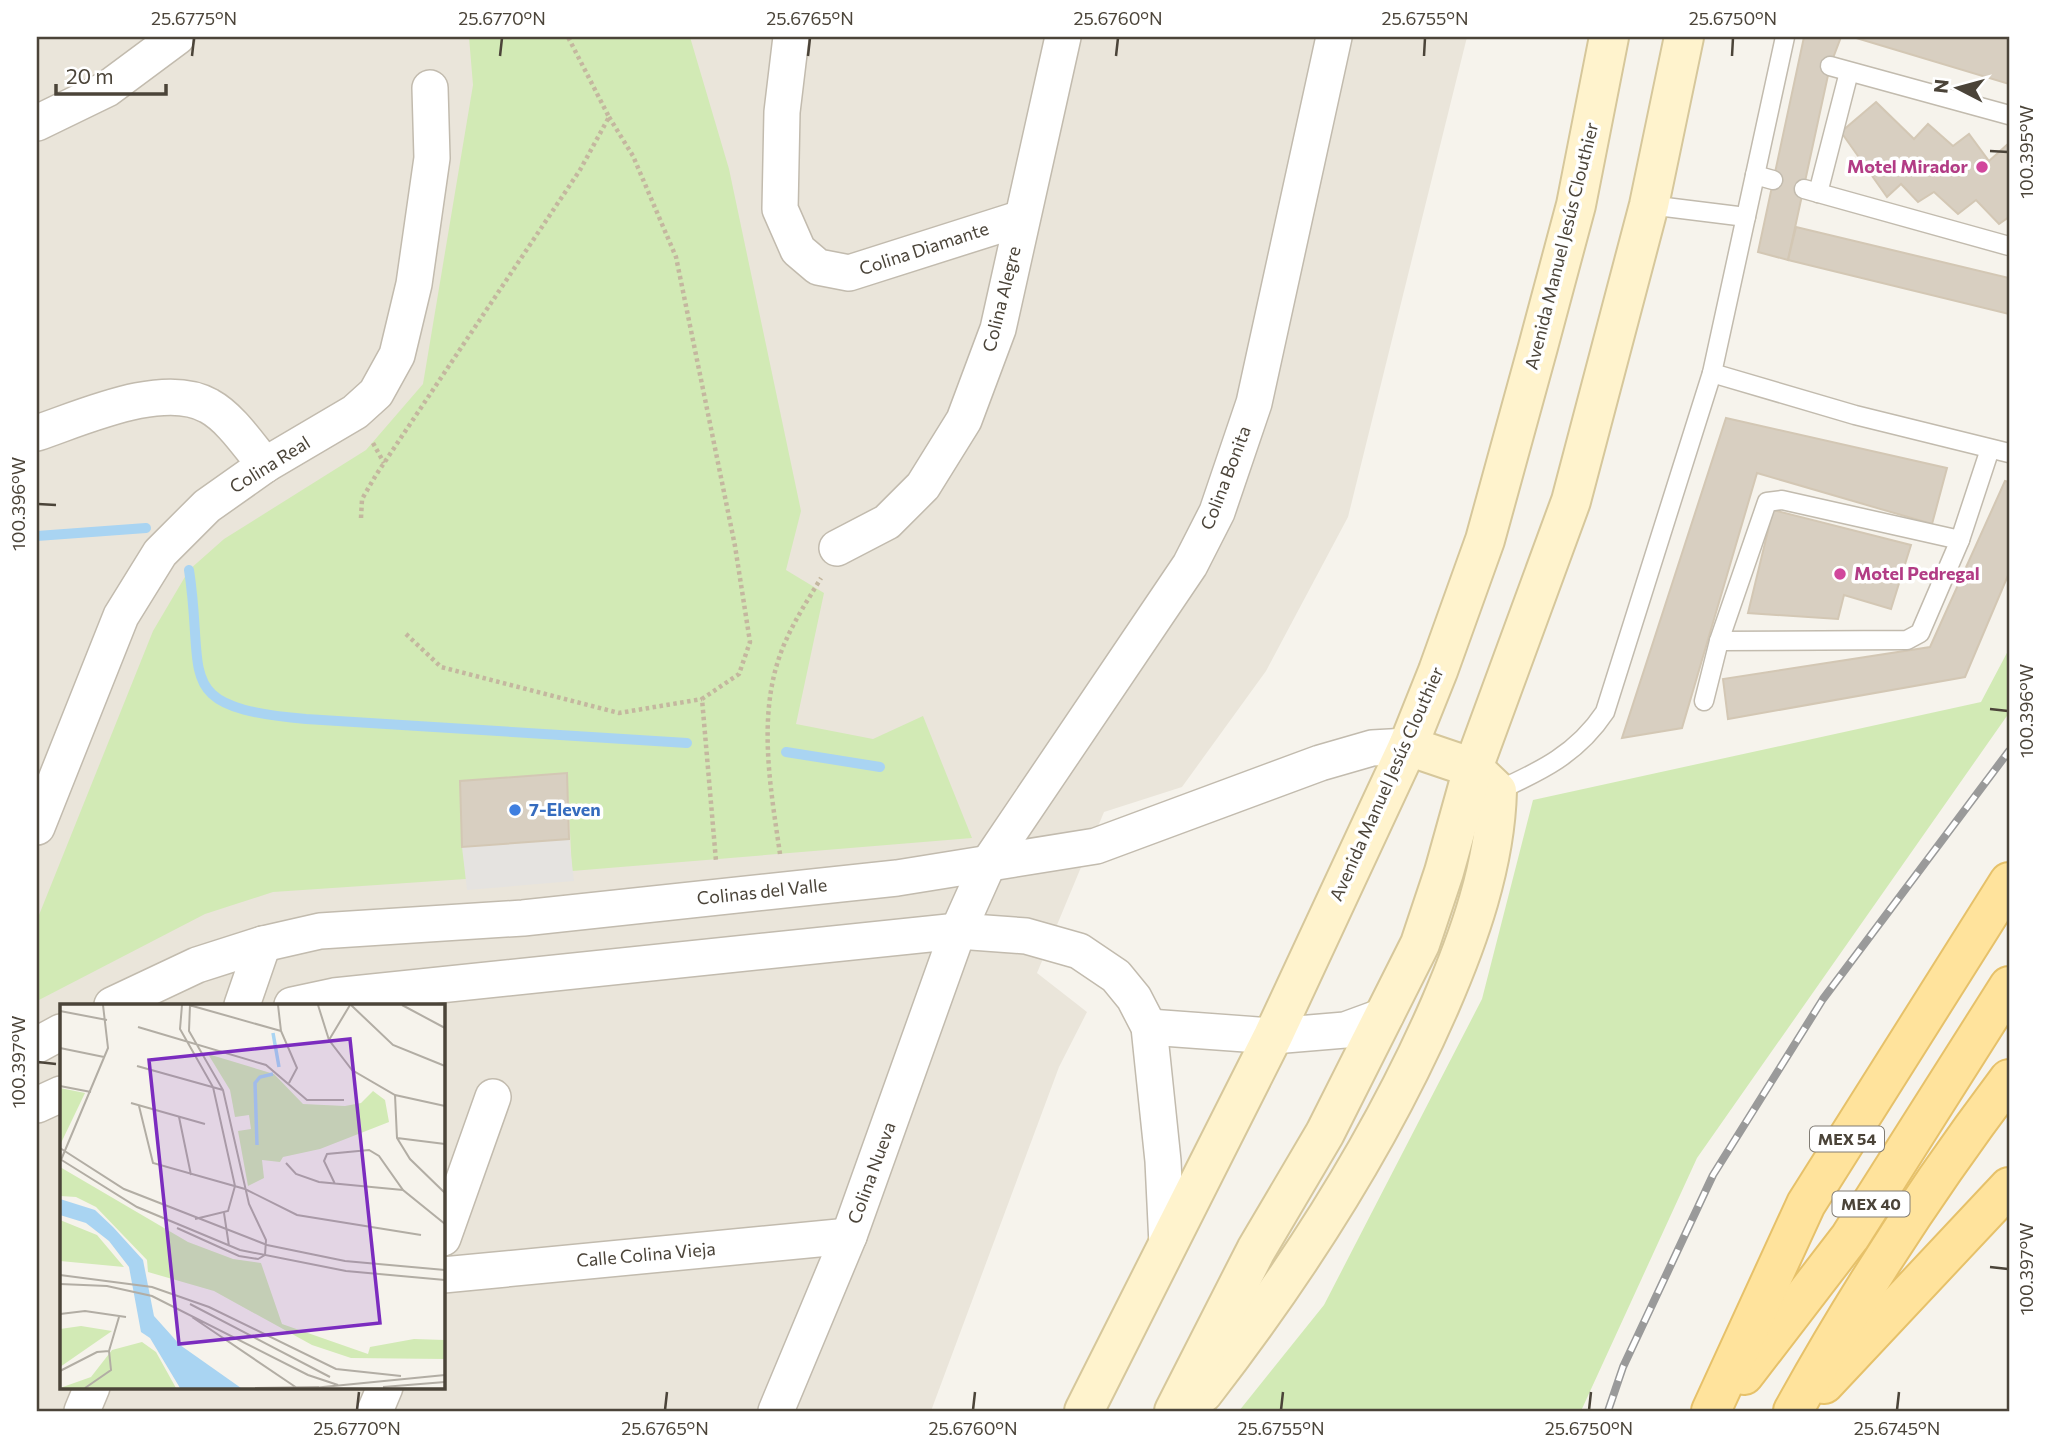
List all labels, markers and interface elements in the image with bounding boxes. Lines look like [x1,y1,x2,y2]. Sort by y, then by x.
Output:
text: 25.6775°N [151,7,237,29]
text: 25.6770°N [458,7,546,29]
text: 25.6765°N [766,7,854,29]
text: 25.6760°N [1074,7,1162,29]
text: 25.6755°N [1382,7,1469,29]
text: 25.6750°N [1689,7,1777,29]
scale bar [56,52,166,96]
north arrow [1924,52,1994,122]
text: 20 m [66,63,114,88]
text: N [1928,78,1953,94]
text: 100.395°W [2015,105,2037,199]
street label: Avenida Manuel Jesús Clouthier [1520,120,1602,372]
place label: Motel Mirador [1847,155,1969,177]
marker: Motel Mirador [1974,159,1990,175]
street label: Colina Diamante [856,217,991,279]
street label: Colina Alegre [977,244,1025,354]
street label: Colina Bonita [1195,423,1255,533]
street label: Colina Real [225,431,314,497]
text: 100.396°W [7,457,29,551]
place label: Motel Pedregal [1854,562,1980,584]
marker: Motel Pedregal [1832,566,1848,582]
street label: Avenida Manuel Jesús Clouthier [1324,663,1448,904]
text: 100.396°W [2015,664,2037,758]
place label: 7-Eleven [529,798,601,820]
marker: 7-Eleven [507,802,523,818]
street label: Colinas del Valle [696,873,828,909]
inset map [60,1004,444,1388]
text: 100.397°W [7,1016,29,1108]
street label: Colina Nueva [842,1119,900,1227]
road number: MEX 54 [1810,1126,1884,1152]
road number: MEX 40 [1832,1192,1910,1216]
text: 100.397°W [2015,1223,2037,1315]
street label: Calle Colina Vieja [575,1237,716,1271]
text: 25.6770°N [313,1417,401,1439]
text: 25.6765°N [621,1417,709,1439]
text: 25.6760°N [929,1417,1017,1439]
text: 25.6755°N [1238,1417,1325,1439]
text: 25.6750°N [1545,1417,1633,1439]
text: 25.6745°N [1854,1417,1940,1439]

